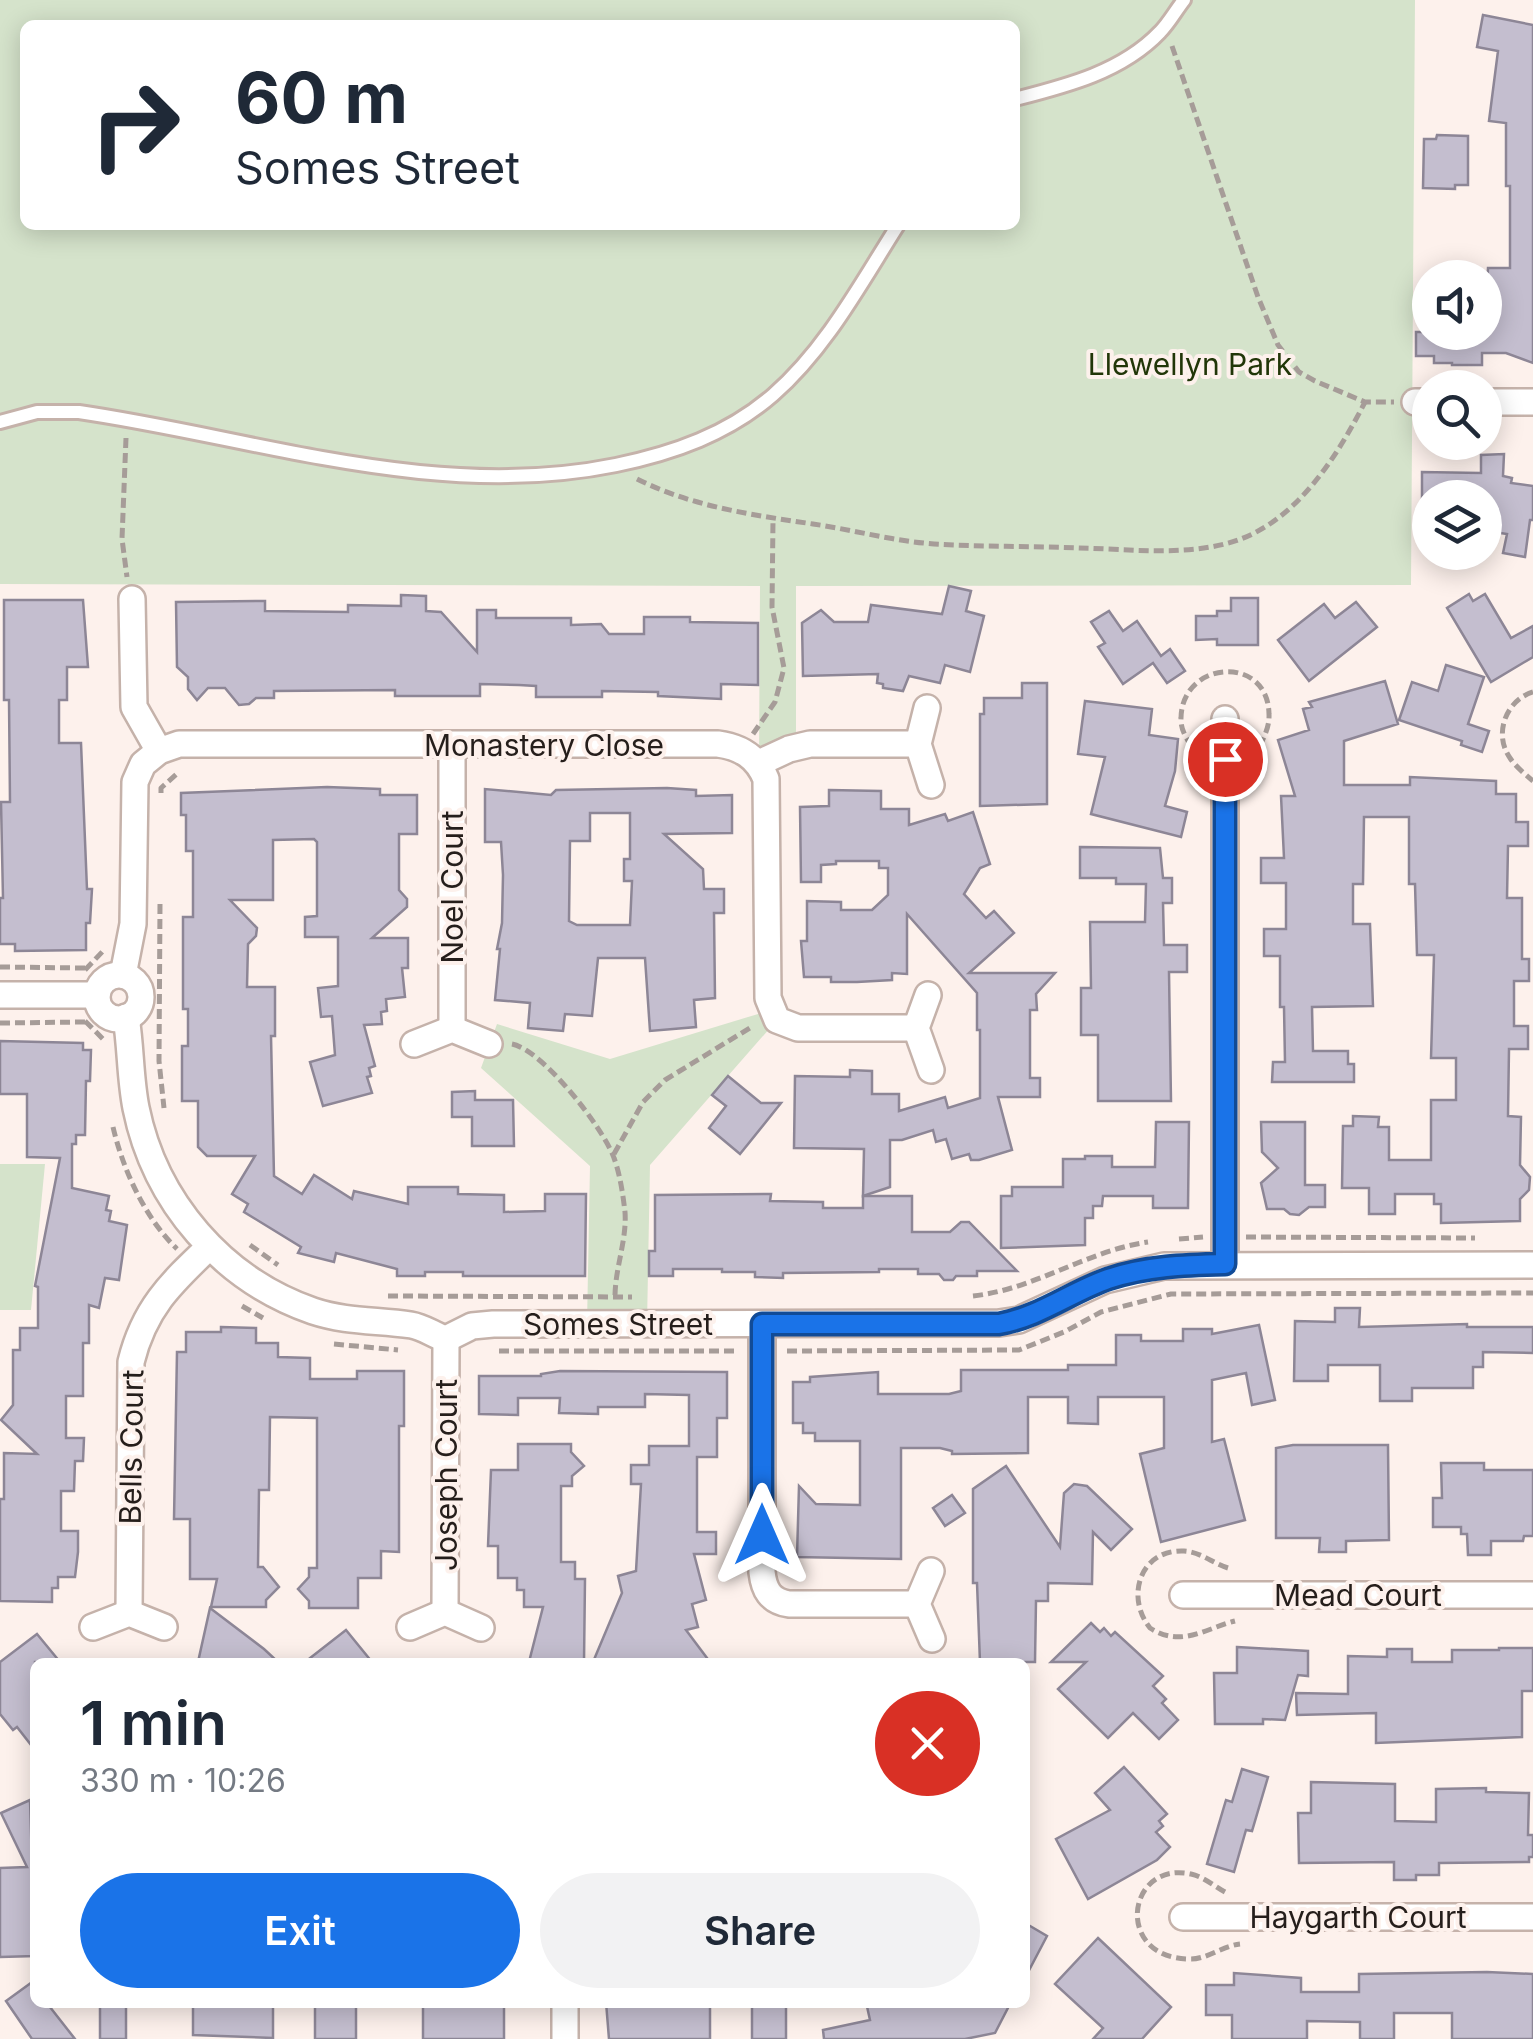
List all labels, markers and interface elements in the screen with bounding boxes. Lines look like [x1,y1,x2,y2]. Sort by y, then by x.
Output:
text: 60 m [235,55,408,140]
icon: right [70,60,200,190]
text: Somes Street [235,140,520,195]
map controls [1412,260,1502,570]
button: sound [1412,260,1502,350]
park label: Llewellyn Park [1088,346,1293,382]
button: search [1412,370,1502,460]
button: layers [1412,480,1502,570]
pin [1183,717,1268,802]
street label: Monastery Close [424,727,664,763]
icon: arrive [1198,732,1253,787]
street label: Noel Court [434,810,470,964]
street label: Somes Street [523,1306,713,1342]
street label: Bells Court [112,1369,150,1525]
street label: Joseph Court [428,1379,464,1571]
position arrow [710,1483,814,1587]
street label: Mead Court [1274,1577,1442,1613]
text: 1 min [80,1687,227,1759]
button: close [875,1691,980,1796]
text: 330 m · 10:26 [80,1761,286,1800]
button: Exit [80,1873,520,1988]
button: Share [540,1873,980,1988]
street label: Haygarth Court [1249,1899,1467,1935]

